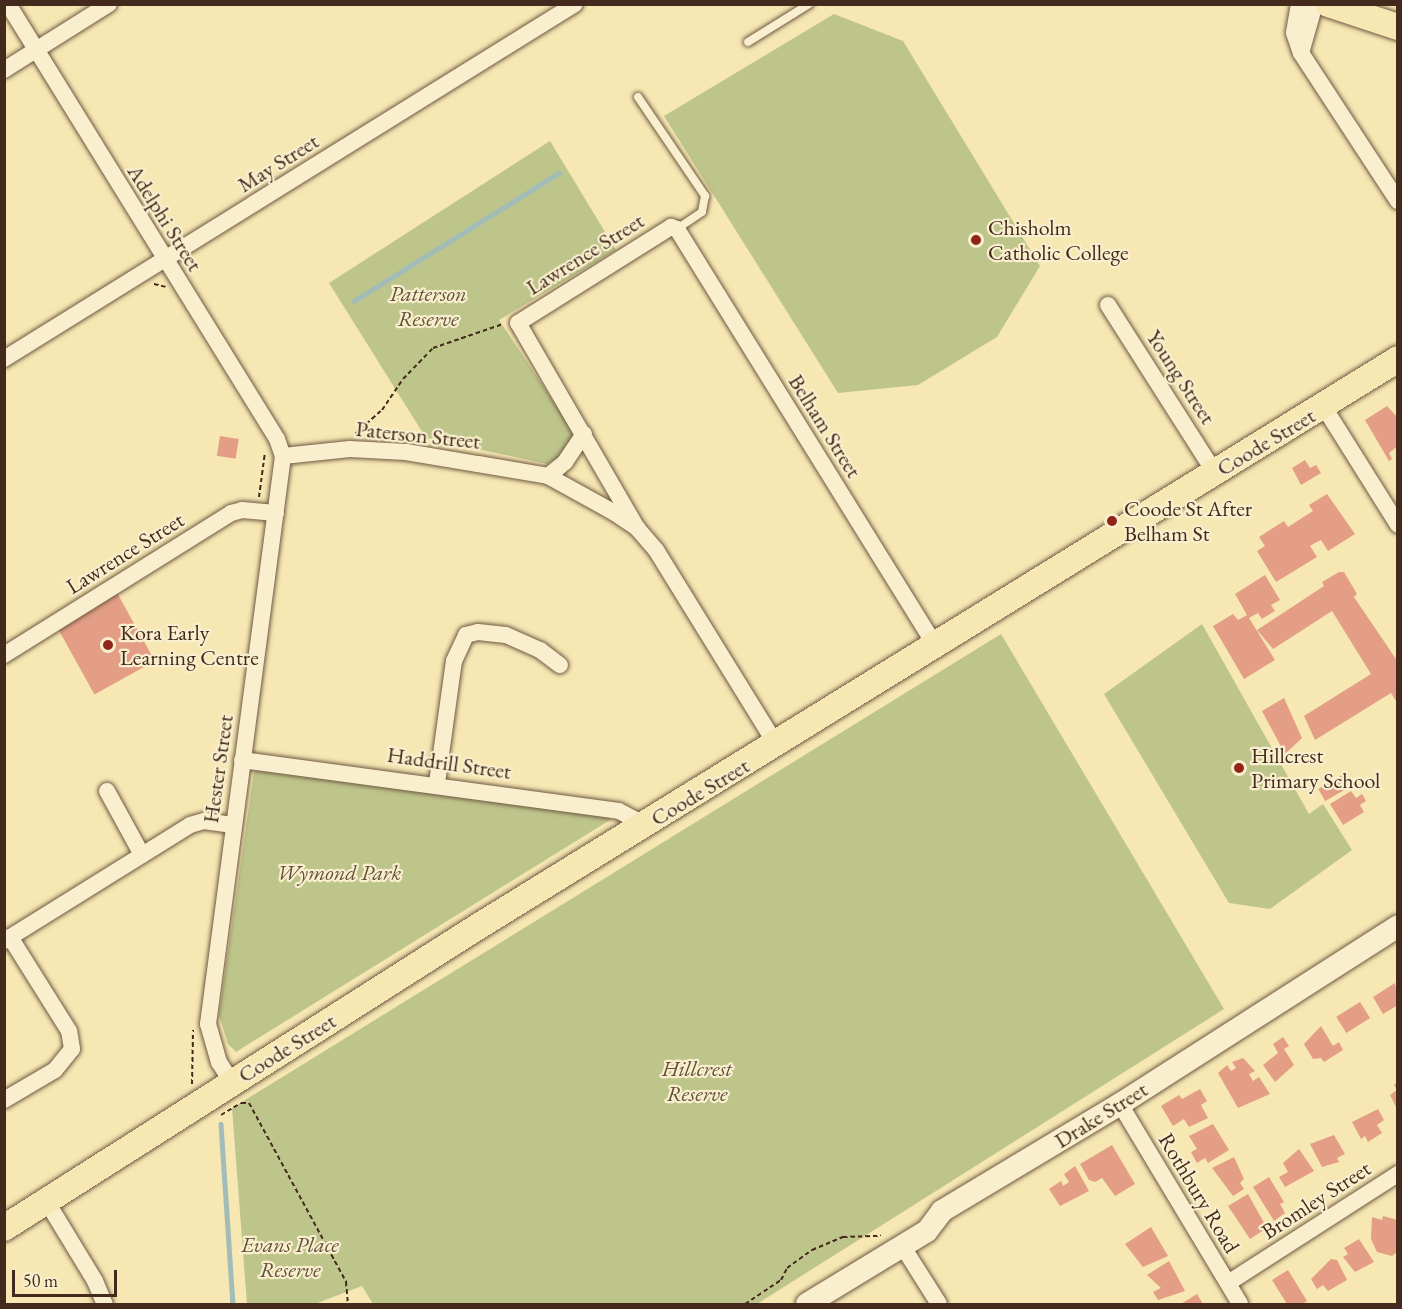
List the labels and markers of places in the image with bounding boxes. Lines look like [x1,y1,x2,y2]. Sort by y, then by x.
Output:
place label: Chisholm Catholic College [988,214,1129,266]
marker: Chisholm Catholic College [969,233,983,247]
place label: Coode St After Belham St [1124,495,1252,546]
marker: Coode St After Belham St [1105,514,1119,528]
place label: Kora Early Learning Centre [120,619,259,670]
marker: Kora Early Learning Centre [101,638,115,652]
place label: Hillcrest Primary School [1251,742,1380,794]
marker: Hillcrest Primary School [1232,761,1246,775]

